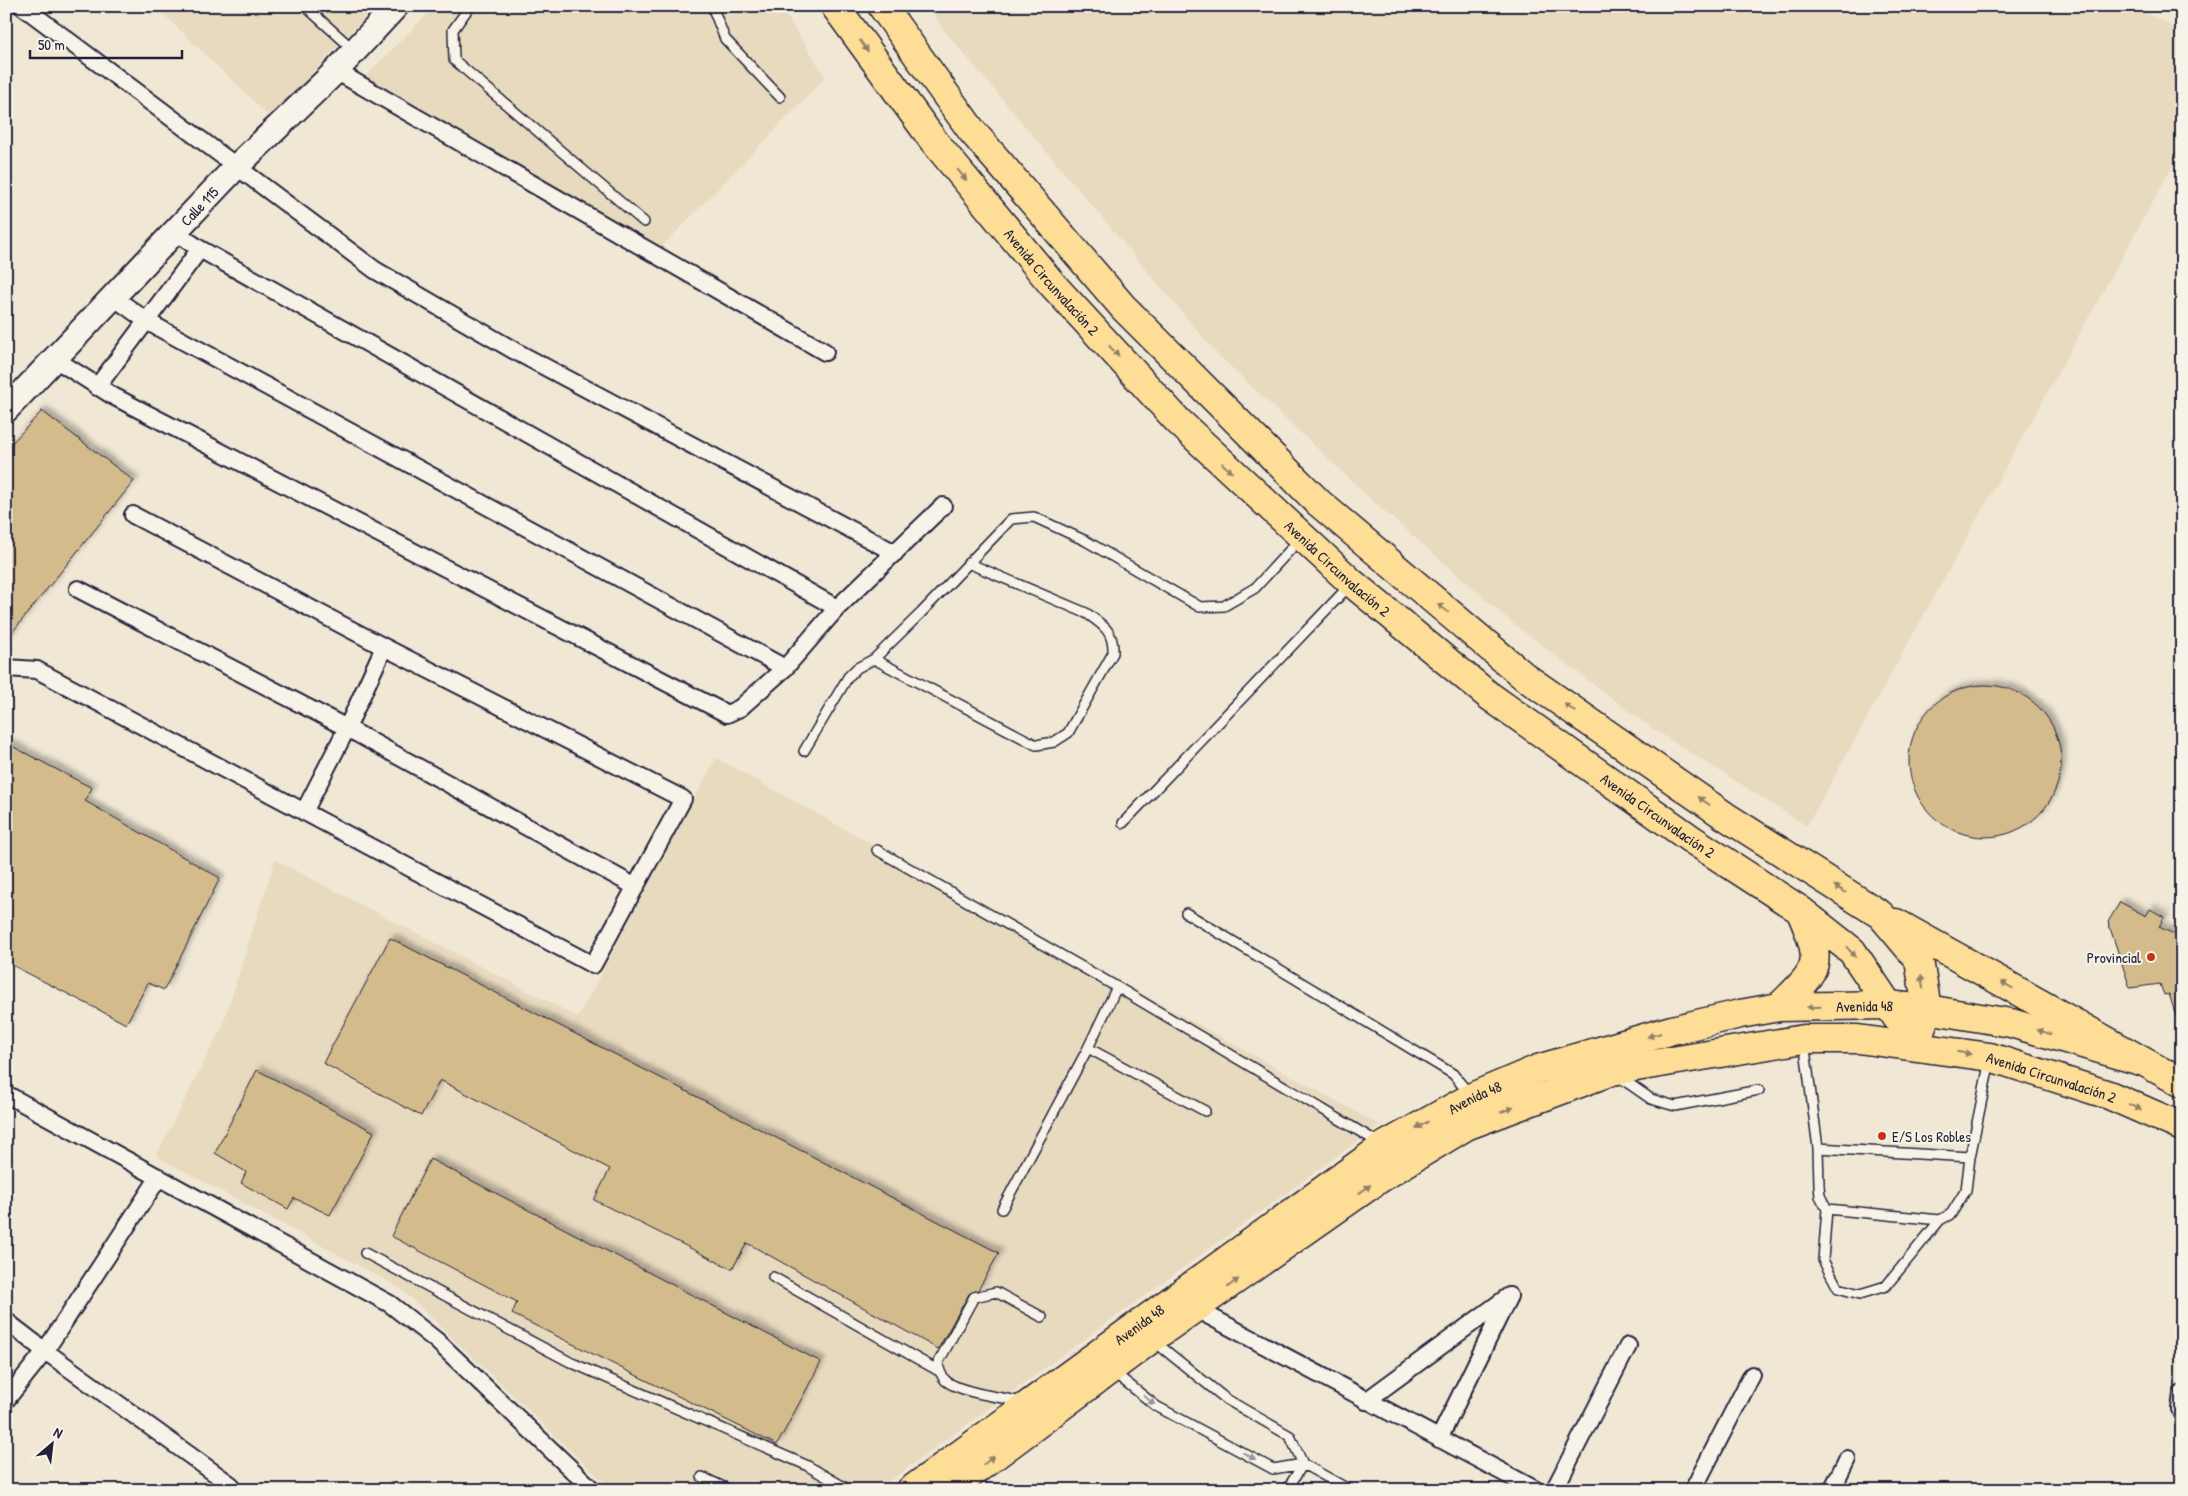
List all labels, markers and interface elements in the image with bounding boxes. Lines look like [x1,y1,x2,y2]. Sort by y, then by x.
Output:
scale bar [30,28,182,60]
text: 50 m [38,34,65,55]
one-way arrow [859,39,869,53]
one-way arrow [956,169,967,181]
street label: Calle 115 [175,181,223,230]
street label: Avenida Circunvalación 2 [1000,224,1104,339]
one-way arrow [1108,345,1120,357]
one-way arrow [1221,462,1233,474]
street label: Avenida Circunvalación 2 [1280,515,1395,621]
one-way arrow [1437,602,1450,613]
one-way arrow [1563,703,1577,713]
street label: Avenida Circunvalación 2 [1597,768,1719,862]
one-way arrow [1697,796,1710,806]
one-way arrow [1834,884,1847,894]
one-way arrow [1845,946,1857,958]
place label: Provincial [2087,947,2141,968]
marker: Provincial [2145,951,2157,963]
one-way arrow [1918,973,1926,989]
one-way arrow [2000,981,2014,990]
street label: Avenida 48 [1836,995,1894,1016]
one-way arrow [1806,1003,1822,1011]
one-way arrow [2036,1028,2051,1036]
one-way arrow [1647,1032,1662,1040]
street label: Avenida Circunvalación 2 [1984,1046,2120,1107]
one-way arrow [1956,1050,1972,1058]
street label: Avenida 48 [1444,1075,1504,1119]
one-way arrow [2128,1103,2142,1111]
one-way arrow [1500,1106,1514,1114]
one-way arrow [1415,1120,1429,1129]
place label: E/S Los Robles [1892,1126,1971,1147]
marker: E/S Los Robles [1876,1130,1888,1142]
one-way arrow [1358,1183,1371,1194]
one-way arrow [1226,1278,1240,1288]
street label: Avenida 48 [1110,1299,1168,1349]
one-way arrow [1142,1395,1155,1406]
north arrow [28,1418,78,1468]
text: N [51,1422,67,1442]
one-way arrow [1241,1452,1256,1460]
one-way arrow [981,1456,995,1466]

